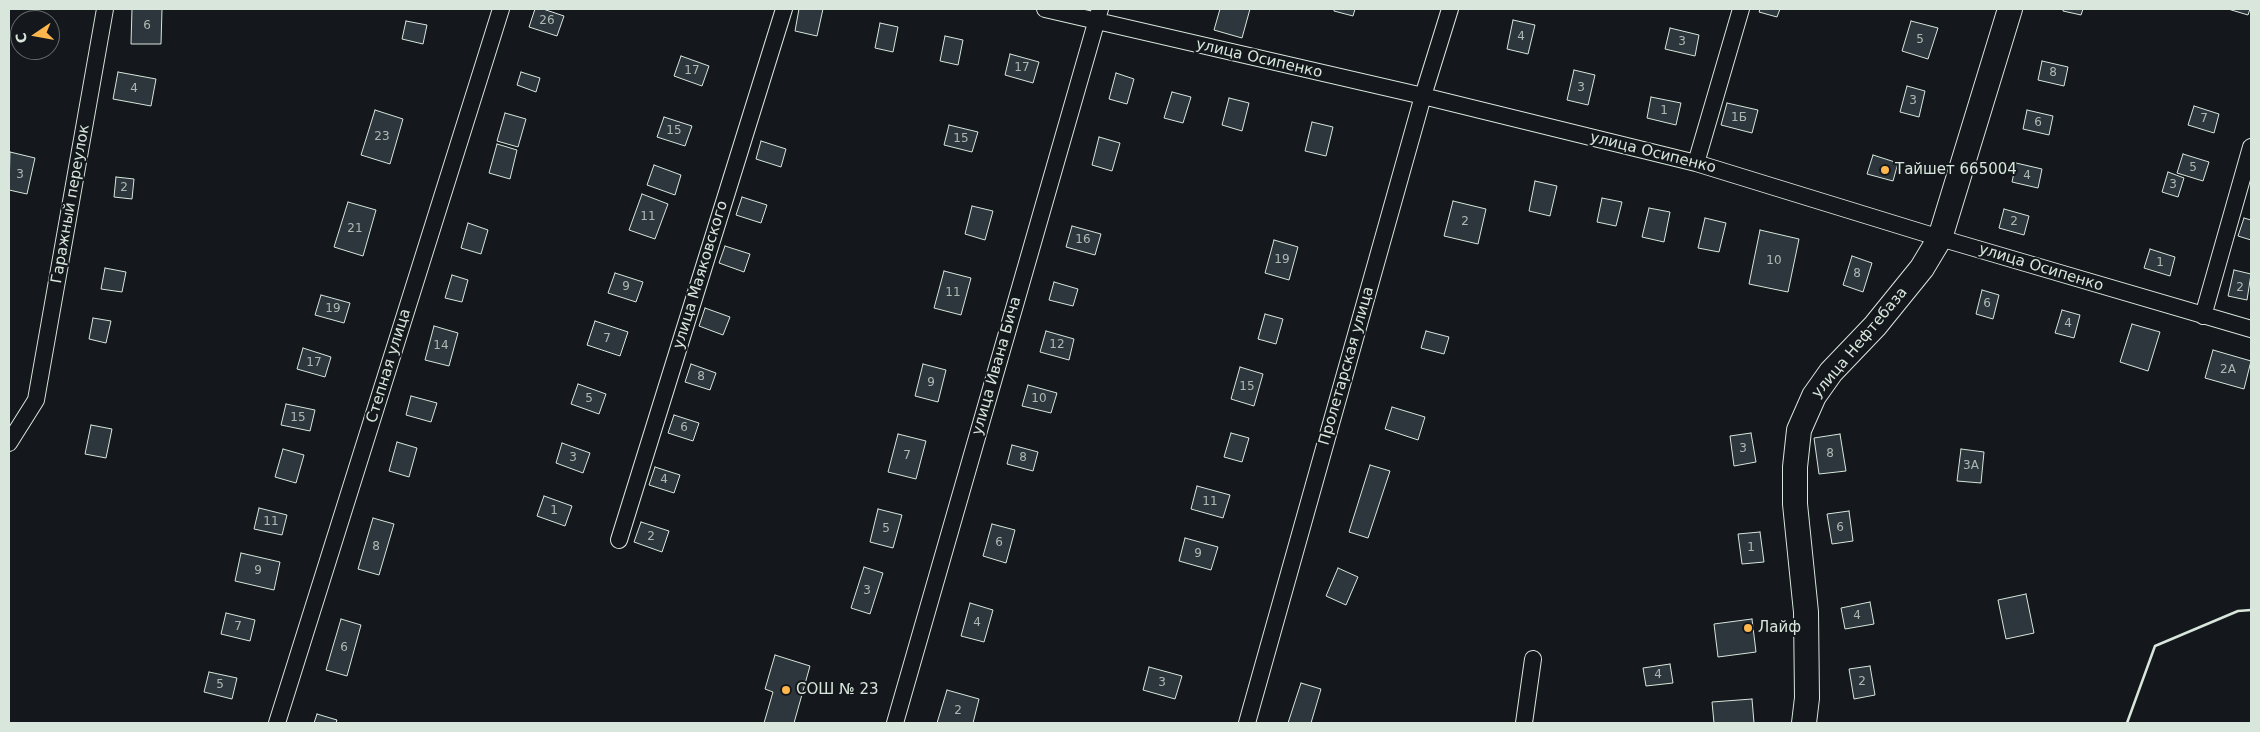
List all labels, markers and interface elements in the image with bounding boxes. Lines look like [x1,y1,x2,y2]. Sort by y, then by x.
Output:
north arrow [10,10,60,60]
house number: 26 [539,14,555,28]
house number: 6 [143,19,151,33]
house number: 4 [1517,30,1525,44]
text: С [12,31,30,45]
house number: 5 [1916,33,1924,47]
house number: 3 [1678,35,1686,49]
street label: улица Осипенко [1194,36,1324,82]
house number: 17 [1014,61,1030,75]
house number: 17 [684,64,700,78]
house number: 8 [2049,66,2057,80]
house number: 3 [1577,81,1585,95]
house number: 4 [130,82,138,96]
house number: 3 [1909,94,1917,108]
house number: 1 [1660,104,1668,118]
house number: 1Б [1731,111,1747,125]
house number: 7 [2200,112,2208,126]
house number: 6 [2034,116,2042,130]
street label: Гаражный переулок [48,123,94,285]
house number: 15 [666,124,682,138]
street label: улица Осипенко [1588,129,1718,177]
house number: 23 [374,130,390,144]
house number: 15 [953,132,969,146]
place label: Тайшет 665004 [1895,161,2017,179]
house number: 5 [2189,161,2197,175]
marker: Тайшет 665004 [1879,164,1891,176]
house number: 3 [16,168,24,182]
house number: 4 [2023,169,2031,183]
house number: 3 [2169,178,2177,192]
house number: 2 [120,181,128,195]
street label: улица Маяковского [670,199,732,351]
house number: 11 [640,210,656,224]
house number: 2 [1461,215,1469,229]
house number: 2 [2010,215,2018,229]
house number: 21 [347,222,363,236]
house number: 16 [1075,233,1091,247]
street label: улица Осипенко [1977,240,2105,296]
house number: 19 [1274,253,1290,267]
house number: 10 [1766,254,1782,268]
house number: 1 [2156,256,2164,270]
house number: 8 [1853,267,1861,281]
house number: 9 [622,280,630,294]
house number: 2 [2236,281,2244,295]
street label: улица Нефтебаза [1808,284,1912,402]
street label: Пролетарская улица [1316,285,1378,447]
house number: 11 [945,286,961,300]
street label: улица Ивана Бича [969,295,1025,437]
house number: 6 [1983,297,1991,311]
house number: 19 [325,302,341,316]
street label: Степная улица [363,307,415,425]
house number: 4 [2064,317,2072,331]
house number: 7 [603,332,611,346]
house number: 12 [1049,338,1065,352]
house number: 14 [433,339,449,353]
house number: 17 [306,356,322,370]
house number: 2А [2220,363,2236,377]
house number: 8 [697,370,705,384]
house number: 9 [927,376,935,390]
house number: 15 [1239,380,1255,394]
house number: 5 [585,392,593,406]
house number: 10 [1031,392,1047,406]
house number: 15 [290,411,306,425]
house number: 6 [680,421,688,435]
house number: 3 [1739,442,1747,456]
house number: 8 [1826,447,1834,461]
house number: 7 [903,449,911,463]
house number: 3 [569,451,577,465]
house number: 8 [1019,451,1027,465]
house number: 3А [1963,459,1979,473]
house number: 4 [660,473,668,487]
house number: 11 [1202,495,1218,509]
house number: 1 [550,504,558,518]
house number: 11 [263,515,279,529]
house number: 6 [1836,521,1844,535]
house number: 5 [882,522,890,536]
house number: 2 [647,530,655,544]
house number: 6 [995,536,1003,550]
house number: 8 [372,540,380,554]
house number: 1 [1747,541,1755,555]
house number: 9 [1194,547,1202,561]
house number: 9 [254,564,262,578]
house number: 3 [863,584,871,598]
house number: 4 [1853,609,1861,623]
house number: 4 [973,616,981,630]
place label: Лайф [1758,619,1801,637]
house number: 7 [234,620,242,634]
marker: Лайф [1742,622,1754,634]
house number: 6 [340,641,348,655]
house number: 4 [1654,668,1662,682]
house number: 2 [1858,675,1866,689]
house number: 3 [1158,676,1166,690]
house number: 5 [216,678,224,692]
place label: СОШ № 23 [796,681,879,699]
marker: СОШ № 23 [780,684,792,696]
house number: 2 [954,704,962,718]

